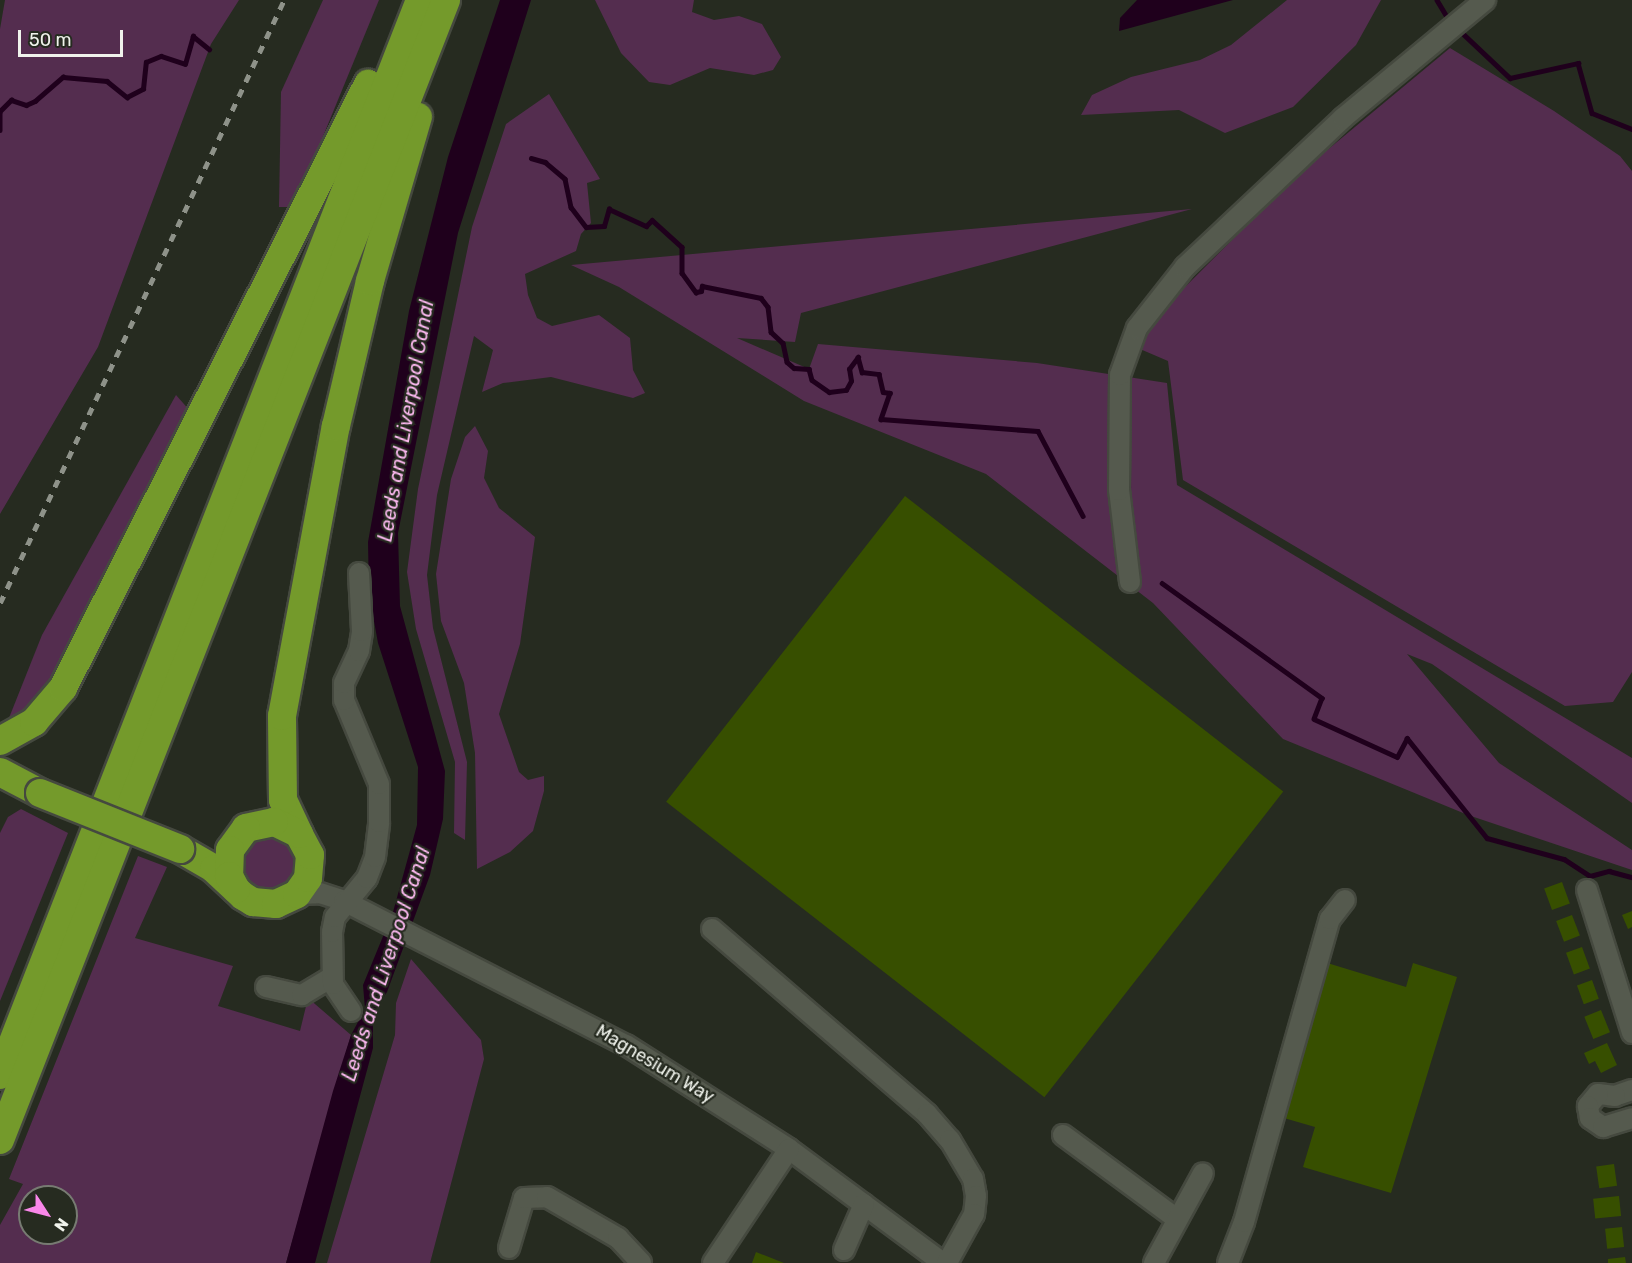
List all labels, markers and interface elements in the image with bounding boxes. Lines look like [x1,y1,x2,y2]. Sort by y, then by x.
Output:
scale bar [21,18,126,56]
text: 50 m [29,29,72,51]
water label: Leeds and Liverpool Canal [373,298,439,544]
water label: Leeds and Liverpool Canal [337,844,435,1084]
street label: Magnesium Way [592,1020,718,1108]
north arrow [18,1185,78,1245]
text: N [50,1214,72,1235]

